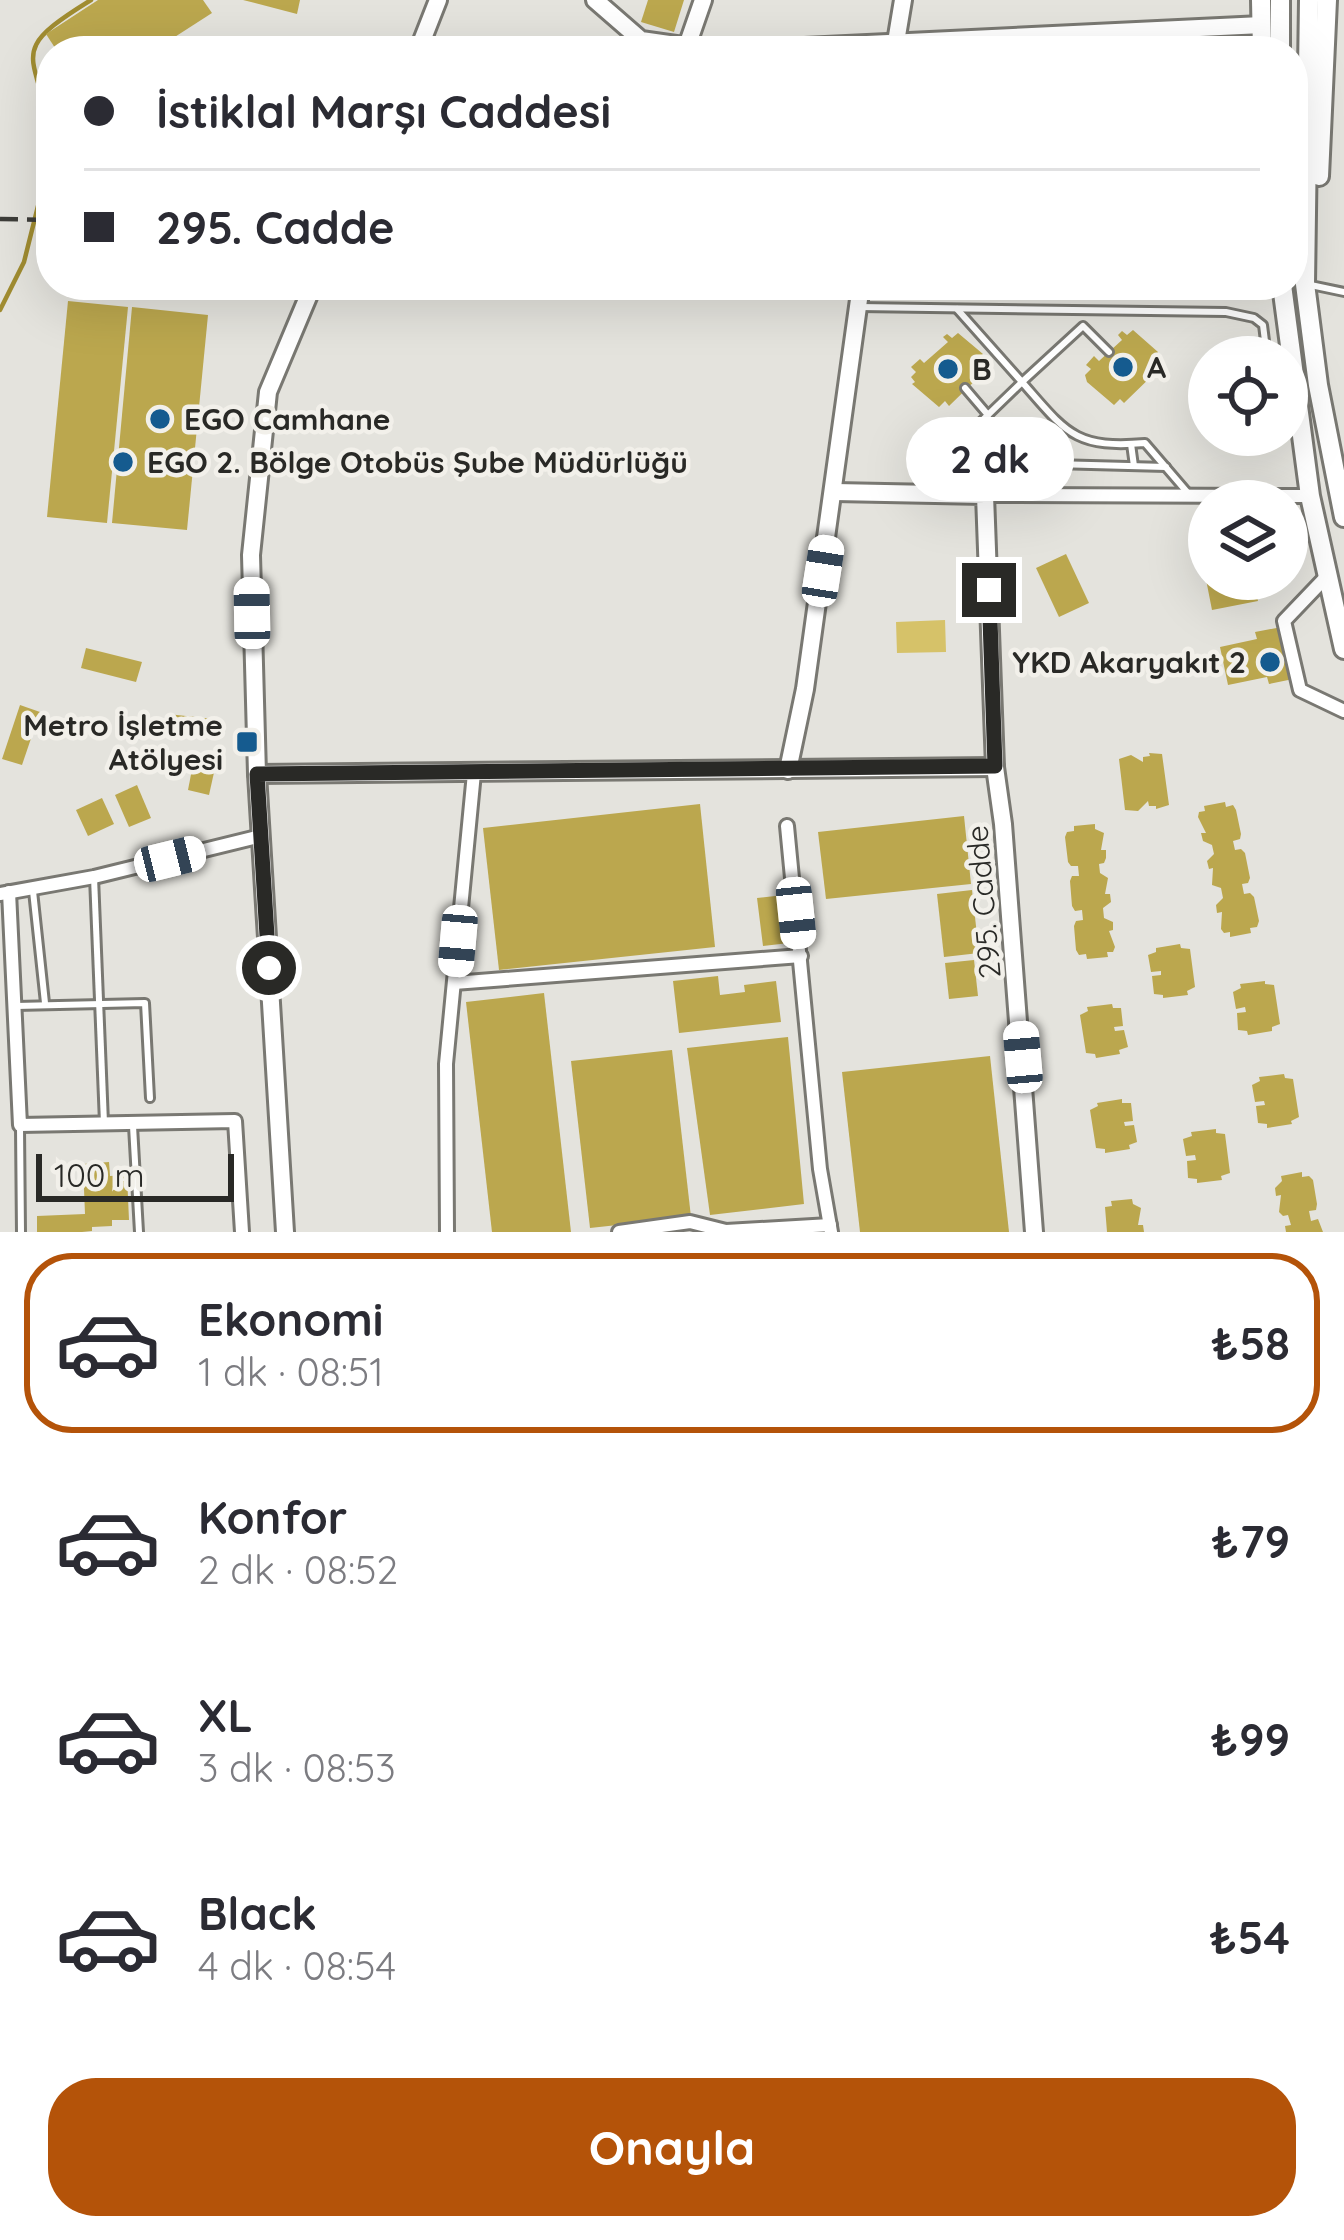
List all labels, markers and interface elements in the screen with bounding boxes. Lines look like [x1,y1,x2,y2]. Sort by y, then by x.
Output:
text: İstiklal Marşı Caddesi [156,83,611,139]
text: 295. Cadde [156,199,395,255]
map controls [1188,336,1308,600]
button: locate [1188,336,1308,456]
place label: A [1147,348,1166,386]
place label: B [972,350,992,388]
marker: A [1110,354,1136,380]
marker: B [935,356,961,382]
place label: EGO Camhane [184,400,391,438]
marker: EGO Camhane [147,406,173,432]
callout: 2 dk [905,416,1073,500]
text: 2 dk [950,434,1030,483]
place label: EGO 2. Bölge Otobüs Şube Müdürlüğü [147,443,688,481]
marker: EGO 2. Bölge Otobüs Şube Müdürlüğü [110,449,136,475]
button: layers [1188,480,1308,600]
car [800,533,846,609]
route end [962,563,1016,617]
car [233,577,271,649]
place label: YKD Akaryakıt 2 [1012,643,1246,681]
marker: YKD Akaryakıt 2 [1257,649,1283,675]
place label: Metro İşletme Atölyesi [23,706,223,778]
marker: Metro İşletme Atölyesi [234,729,260,755]
street label: 295. Cadde [957,824,1009,980]
car [131,833,209,885]
car [774,875,818,951]
car [437,904,479,978]
route start [242,941,296,995]
car [1002,1020,1044,1094]
scale bar [36,1148,234,1201]
text: 100 m [54,1154,145,1195]
icon: car [54,1289,162,1397]
text: Ekonomi [198,1291,383,1347]
text: ₺58 [1211,1315,1290,1371]
text: 1 dk · 08:51 [198,1347,384,1396]
icon: car [54,1487,162,1595]
text: Konfor [198,1489,347,1545]
text: ₺79 [1211,1513,1290,1569]
text: 2 dk · 08:52 [198,1545,398,1594]
icon: car [54,1685,162,1793]
text: XL [198,1687,253,1743]
text: ₺99 [1210,1711,1290,1767]
text: 3 dk · 08:53 [198,1743,396,1792]
icon: car [54,1883,162,1991]
text: Black [198,1885,317,1941]
text: ₺54 [1209,1909,1290,1965]
text: 4 dk · 08:54 [198,1941,396,1990]
button: Onayla [48,2078,1296,2216]

